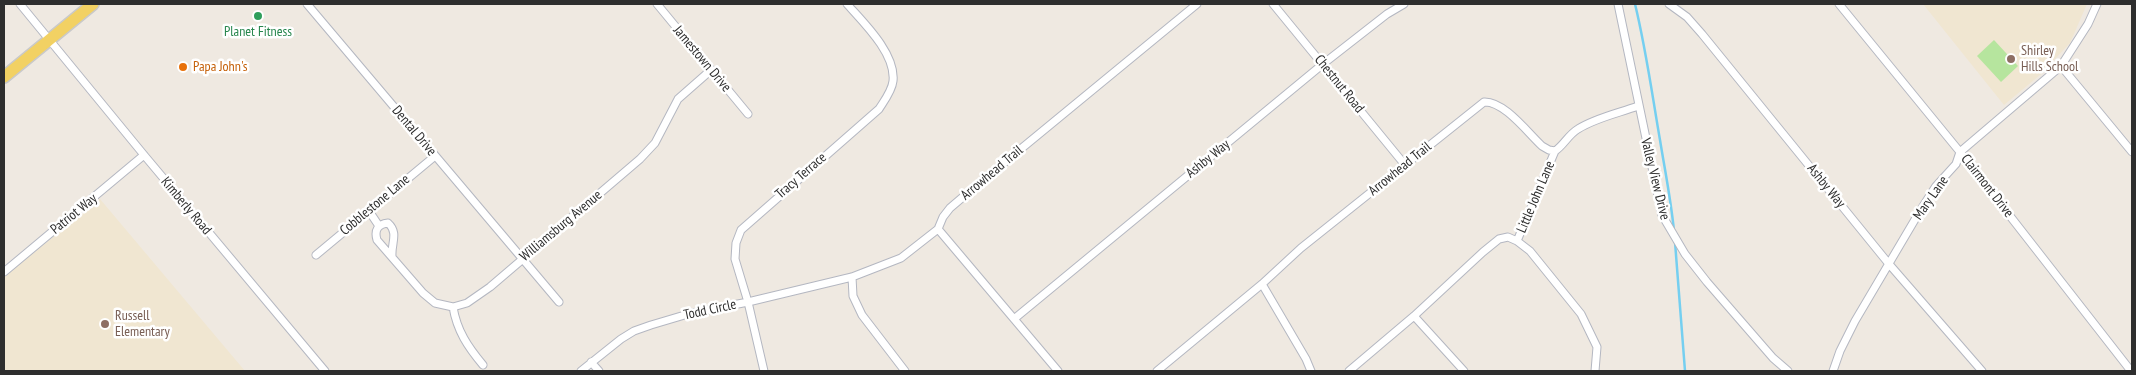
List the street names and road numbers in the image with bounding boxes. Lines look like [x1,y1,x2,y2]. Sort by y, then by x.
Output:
street label: Jamestown Drive [670,23,734,95]
street label: Chestnut Road [1310,52,1368,116]
street label: Dental Drive [388,102,440,160]
street label: Ashby Way [1183,136,1233,182]
street label: Valley View Drive [1637,136,1673,222]
street label: Arrowhead Trail [1365,139,1435,199]
street label: Arrowhead Trail [958,142,1026,204]
street label: Tracy Terrace [772,149,830,203]
street label: Clairmont Drive [1957,151,2017,221]
street label: Little John Lane [1513,159,1559,235]
street label: Ashby Way [1803,161,1849,211]
street label: Cobblestone Lane [337,171,413,239]
street label: Mary Lane [1910,173,1952,223]
street label: Kimberly Road [157,174,215,238]
street label: Williamsburg Avenue [517,187,605,265]
street label: Patriot Way [47,190,101,238]
street label: Todd Circle [682,296,738,324]

